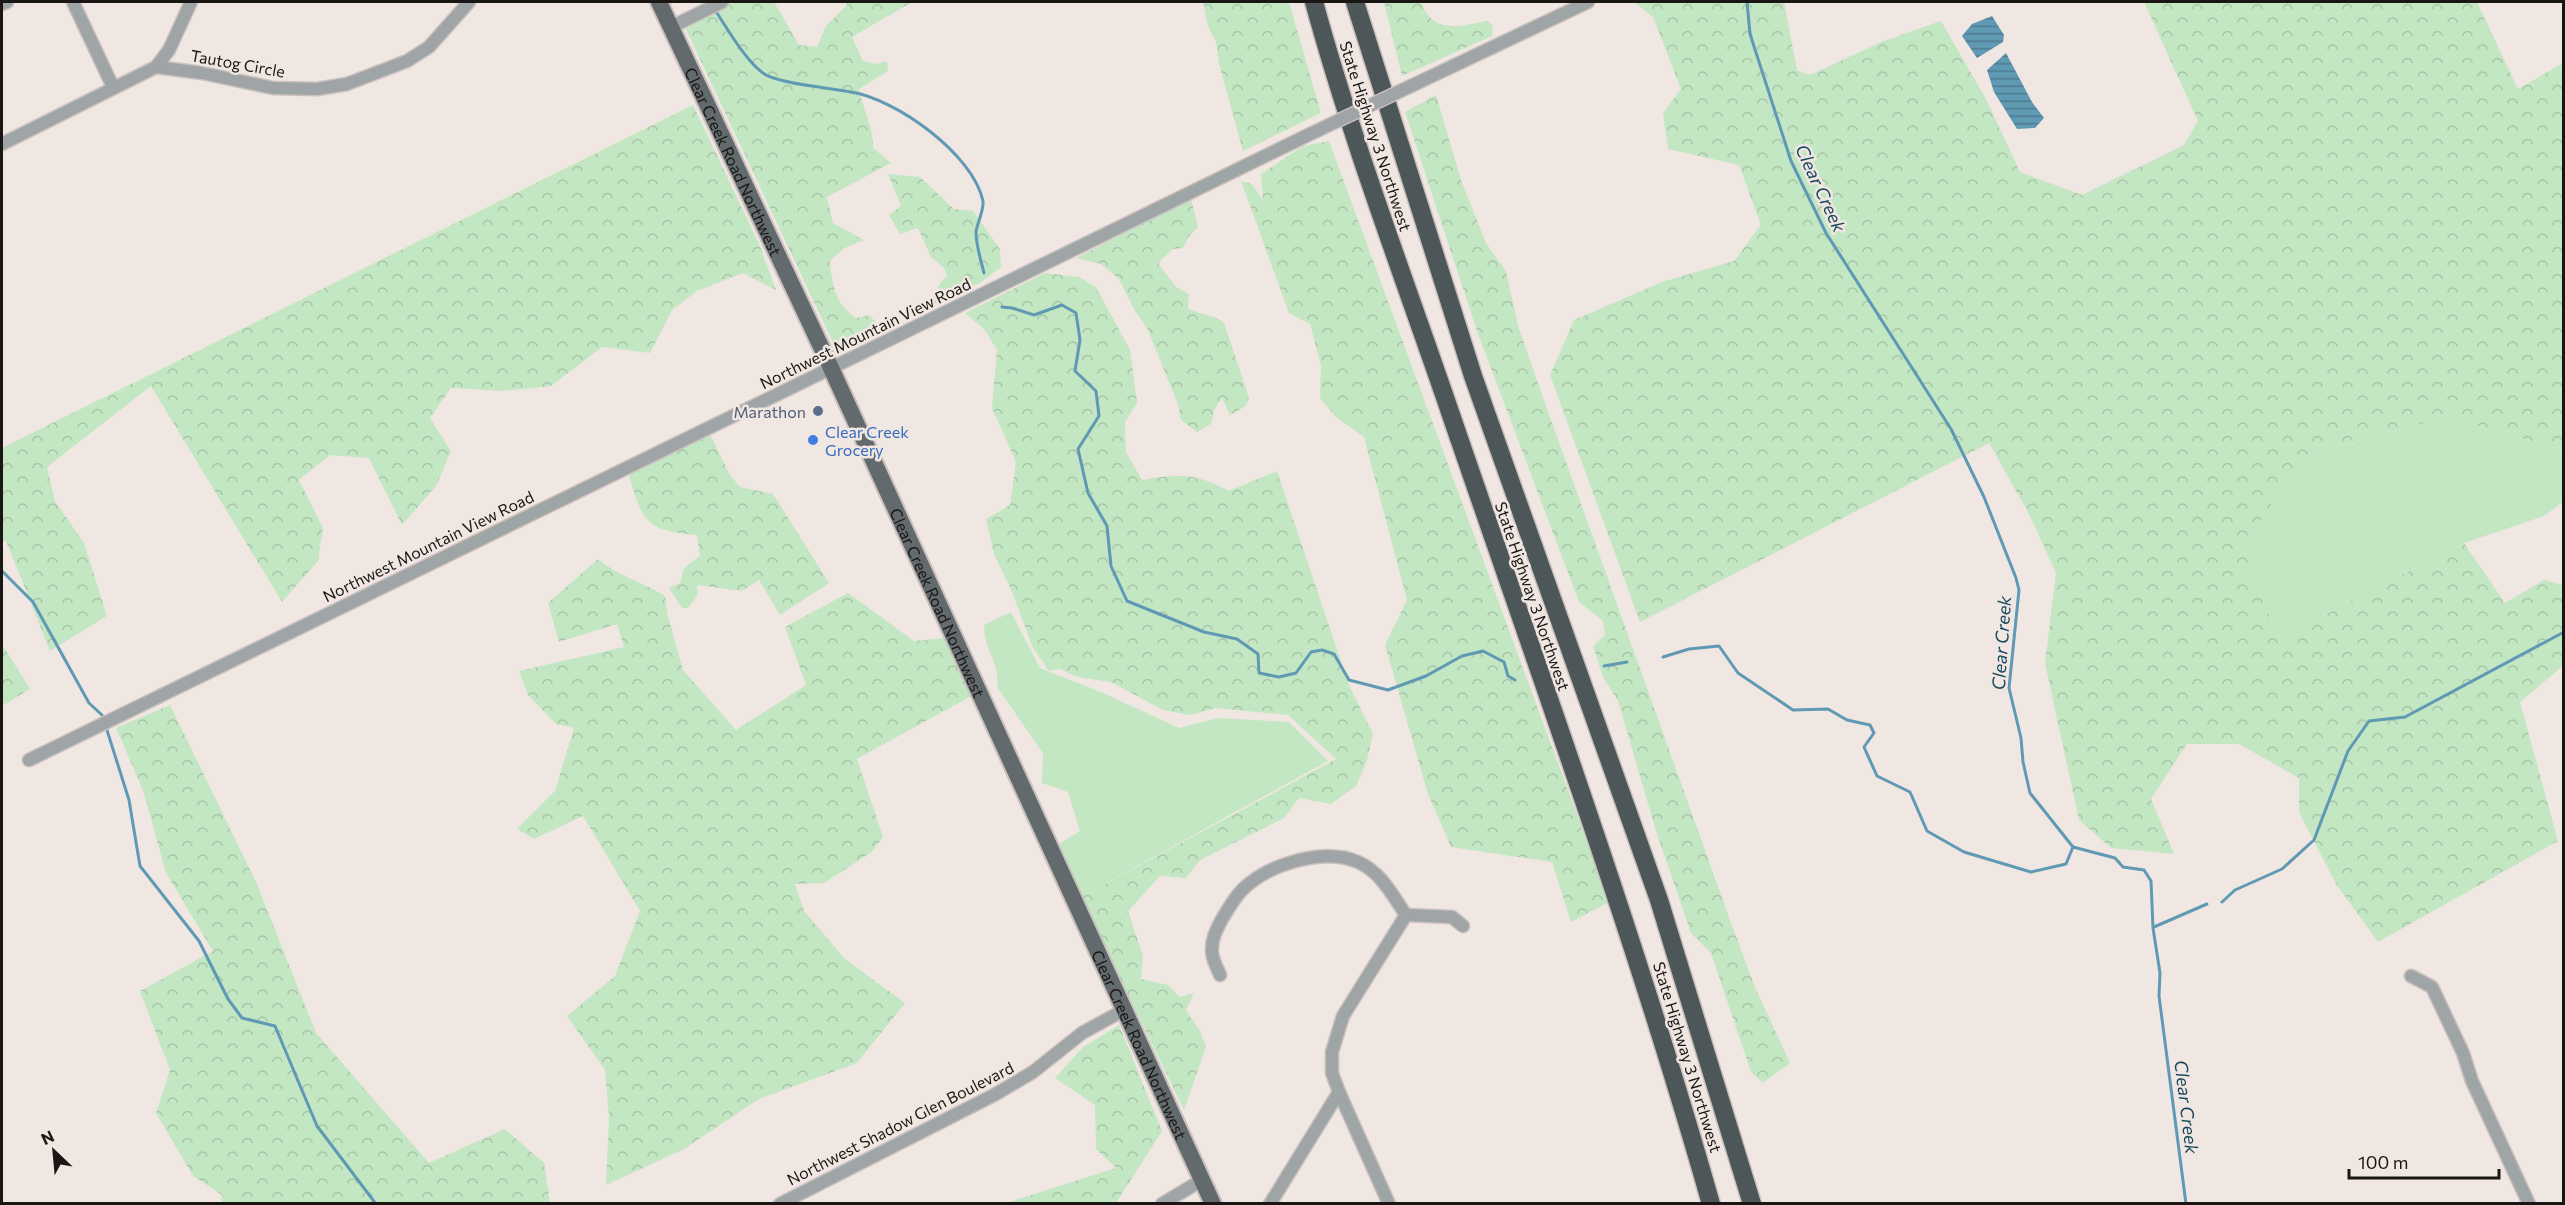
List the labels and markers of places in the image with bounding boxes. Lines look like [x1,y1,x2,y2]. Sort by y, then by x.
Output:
place label: Marathon [733,402,806,421]
marker: Marathon [811,404,825,418]
place label: Clear Creek Grocery [825,422,909,459]
marker: Clear Creek Grocery [806,433,820,447]

